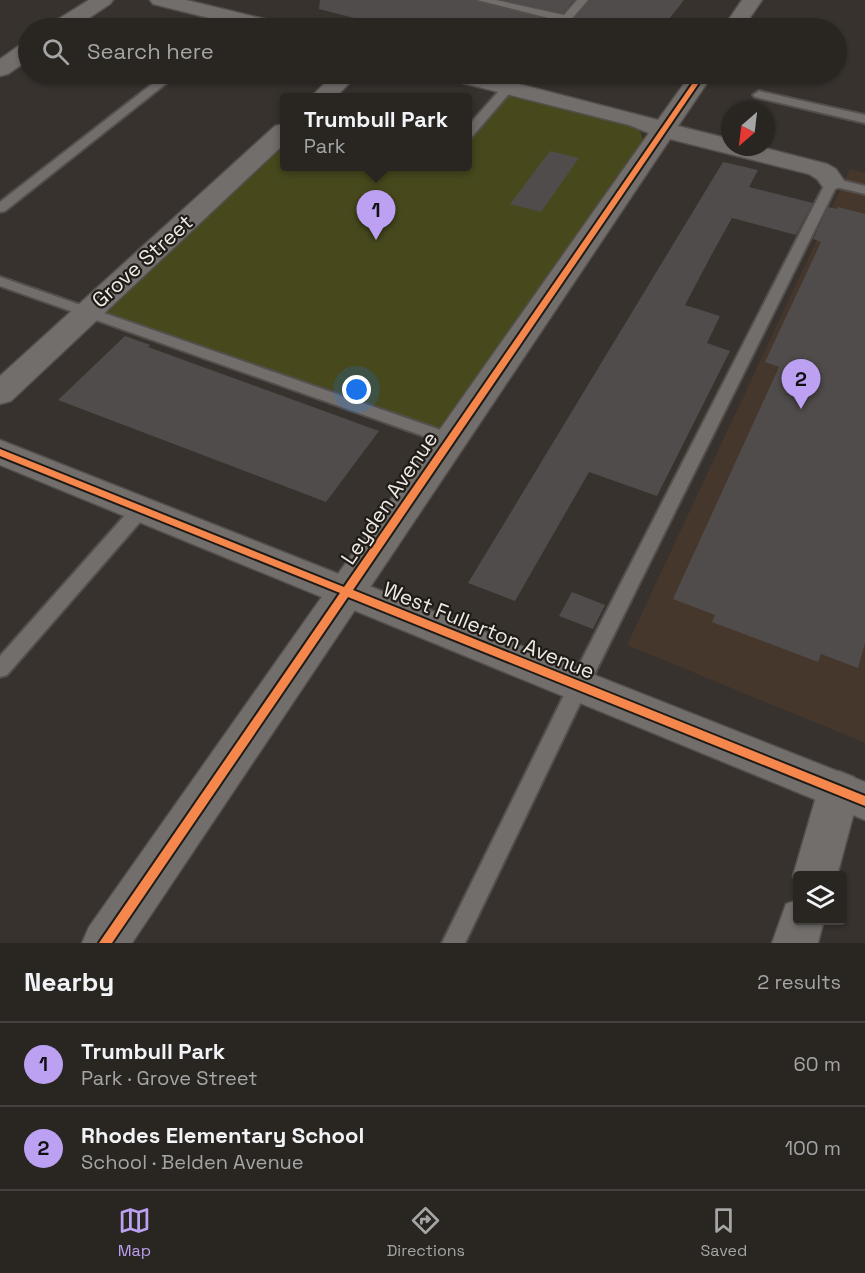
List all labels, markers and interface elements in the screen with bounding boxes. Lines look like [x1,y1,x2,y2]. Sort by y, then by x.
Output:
search box [18,18,847,84]
icon: search [39,35,72,68]
text: Search here [87,37,214,65]
popup [280,93,472,171]
north arrow [721,102,775,156]
text: Trumbull Park [304,105,448,133]
text: Park [304,133,345,159]
pin: 1 [356,190,395,240]
street label: Grove Street [86,209,198,313]
pin: 2 [782,360,820,409]
your location [342,375,371,404]
street label: Leyden Avenue [335,426,443,570]
street label: West Fullerton Avenue [379,575,599,685]
map controls [793,871,847,925]
button: layers [793,871,847,925]
text: Nearby [24,965,114,999]
text: 2 results [757,969,841,995]
text: Trumbull Park [81,1037,225,1065]
text: 1 [39,1051,48,1077]
text: 60 m [794,1051,841,1077]
text: Park · Grove Street [81,1065,257,1091]
text: Rhodes Elementary School [81,1121,364,1149]
text: 2 [38,1135,49,1161]
text: 100 m [785,1135,841,1161]
text: School · Belden Avenue [81,1149,304,1175]
tab: Map [118,1204,151,1261]
tab: Directions [387,1204,465,1261]
tab: Saved [701,1204,747,1261]

